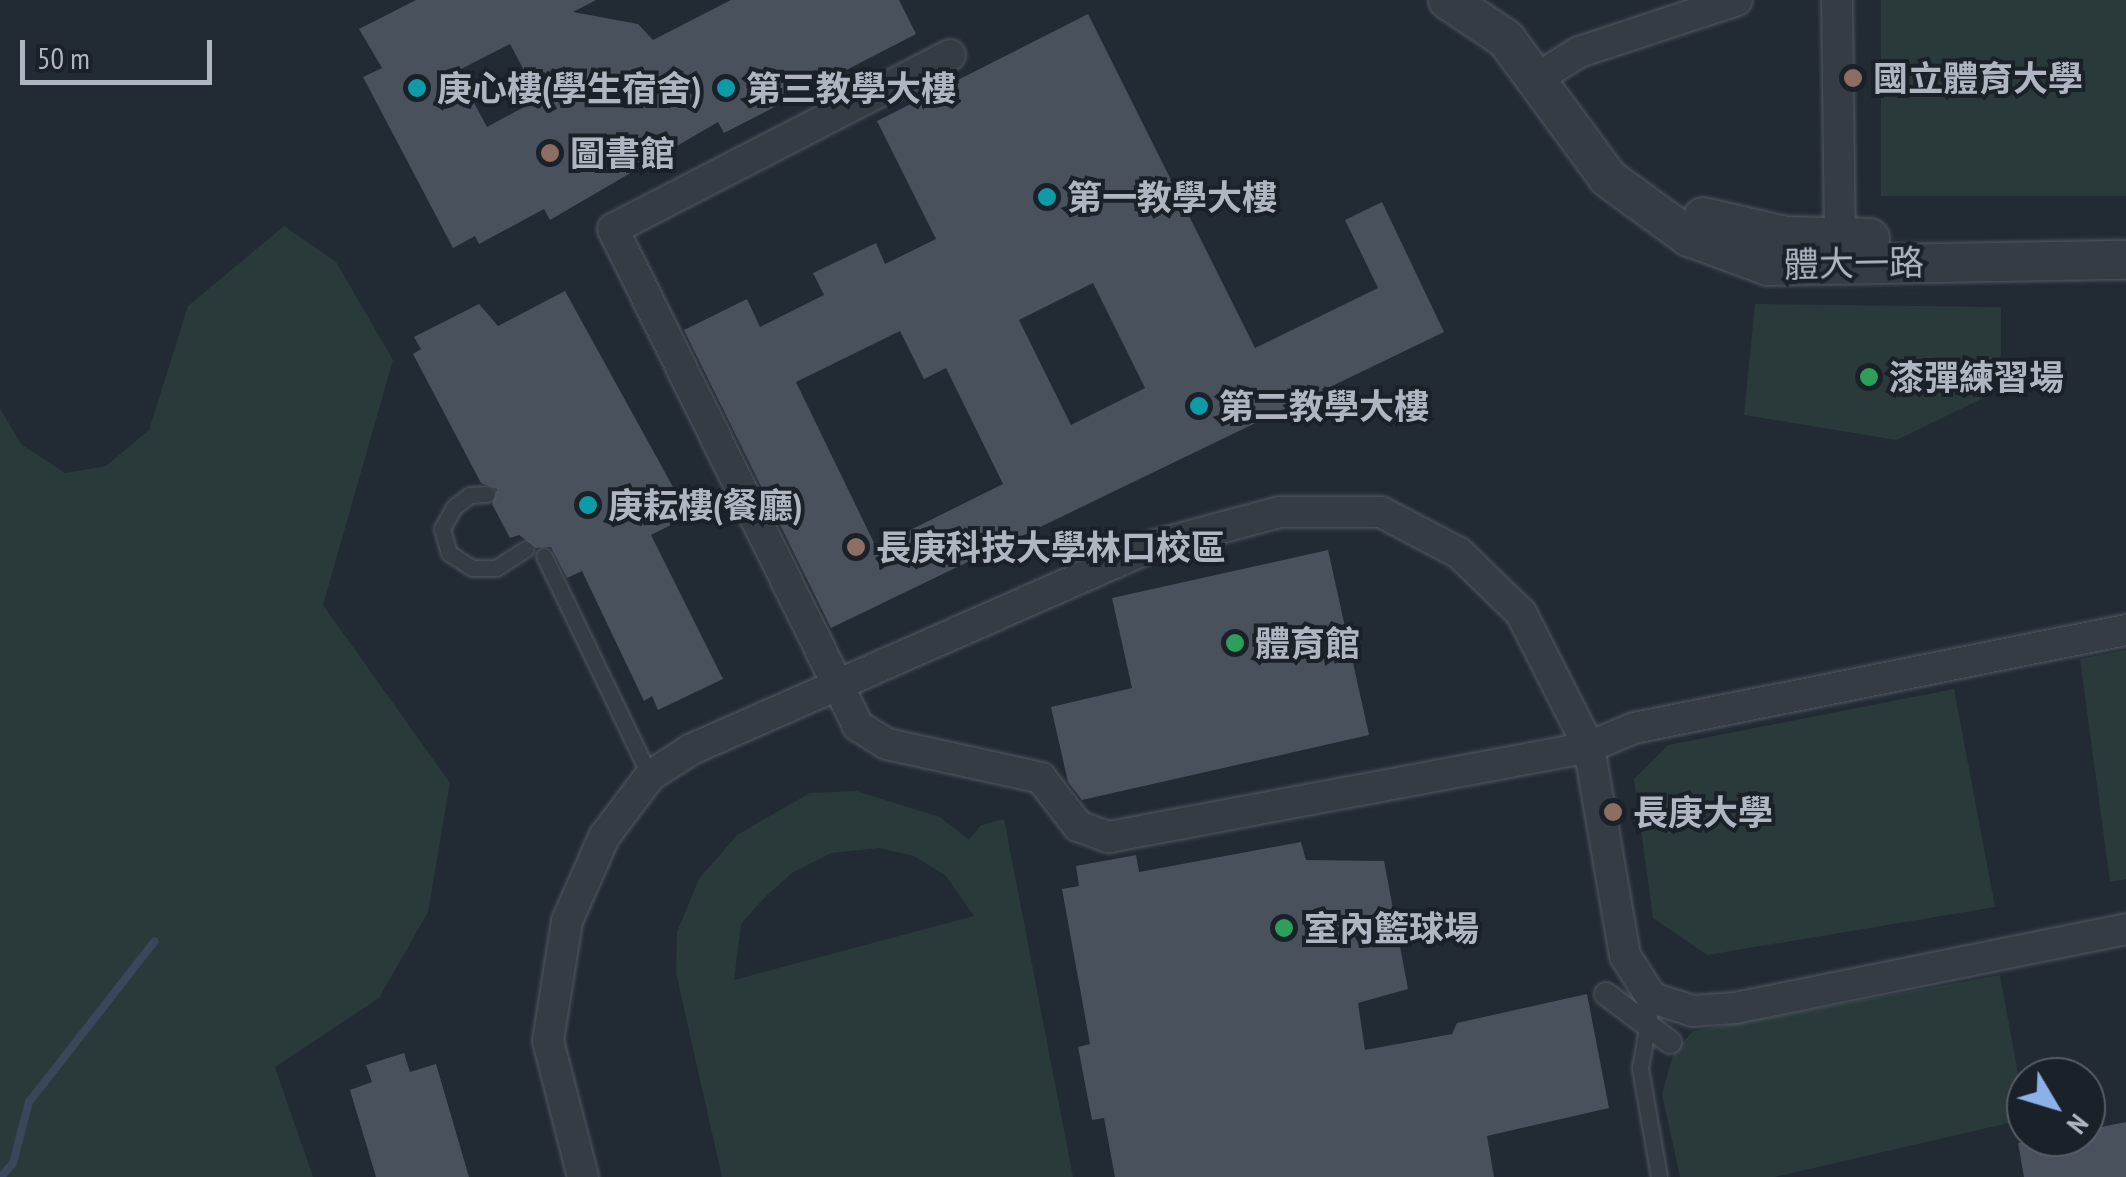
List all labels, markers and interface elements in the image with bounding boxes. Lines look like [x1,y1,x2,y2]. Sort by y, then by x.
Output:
scale bar [25,20,218,82]
text: 50 m [37,38,90,77]
place label: 國立體育大學 [1873,57,2083,99]
place label: 庚心樓(學生宿舍) [437,67,701,109]
place label: 第三教學大樓 [746,67,956,109]
marker: 國立體育大學 [1842,67,1864,89]
marker: 庚心樓(學生宿舍) [406,77,428,99]
marker: 第三教學大樓 [715,77,737,99]
place label: 圖書館 [570,132,675,174]
marker: 圖書館 [539,142,561,164]
place label: 第一教學大樓 [1067,176,1277,218]
marker: 第一教學大樓 [1036,186,1058,208]
street label: 體大一路 [1784,241,1924,285]
place label: 漆彈練習場 [1889,356,2064,398]
marker: 漆彈練習場 [1858,366,1880,388]
place label: 第二教學大樓 [1219,385,1429,427]
marker: 第二教學大樓 [1188,395,1210,417]
place label: 庚耘樓(餐廳) [608,484,802,526]
marker: 庚耘樓(餐廳) [577,494,599,516]
place label: 長庚科技大學林口校區 [876,526,1226,568]
marker: 長庚科技大學林口校區 [845,536,867,558]
place label: 體育館 [1255,622,1360,664]
marker: 體育館 [1224,632,1246,654]
place label: 長庚大學 [1633,791,1773,833]
marker: 長庚大學 [1602,801,1624,823]
place label: 室內籃球場 [1304,907,1479,949]
marker: 室內籃球場 [1273,917,1295,939]
north arrow [2006,1057,2106,1157]
text: N [2059,1107,2098,1142]

